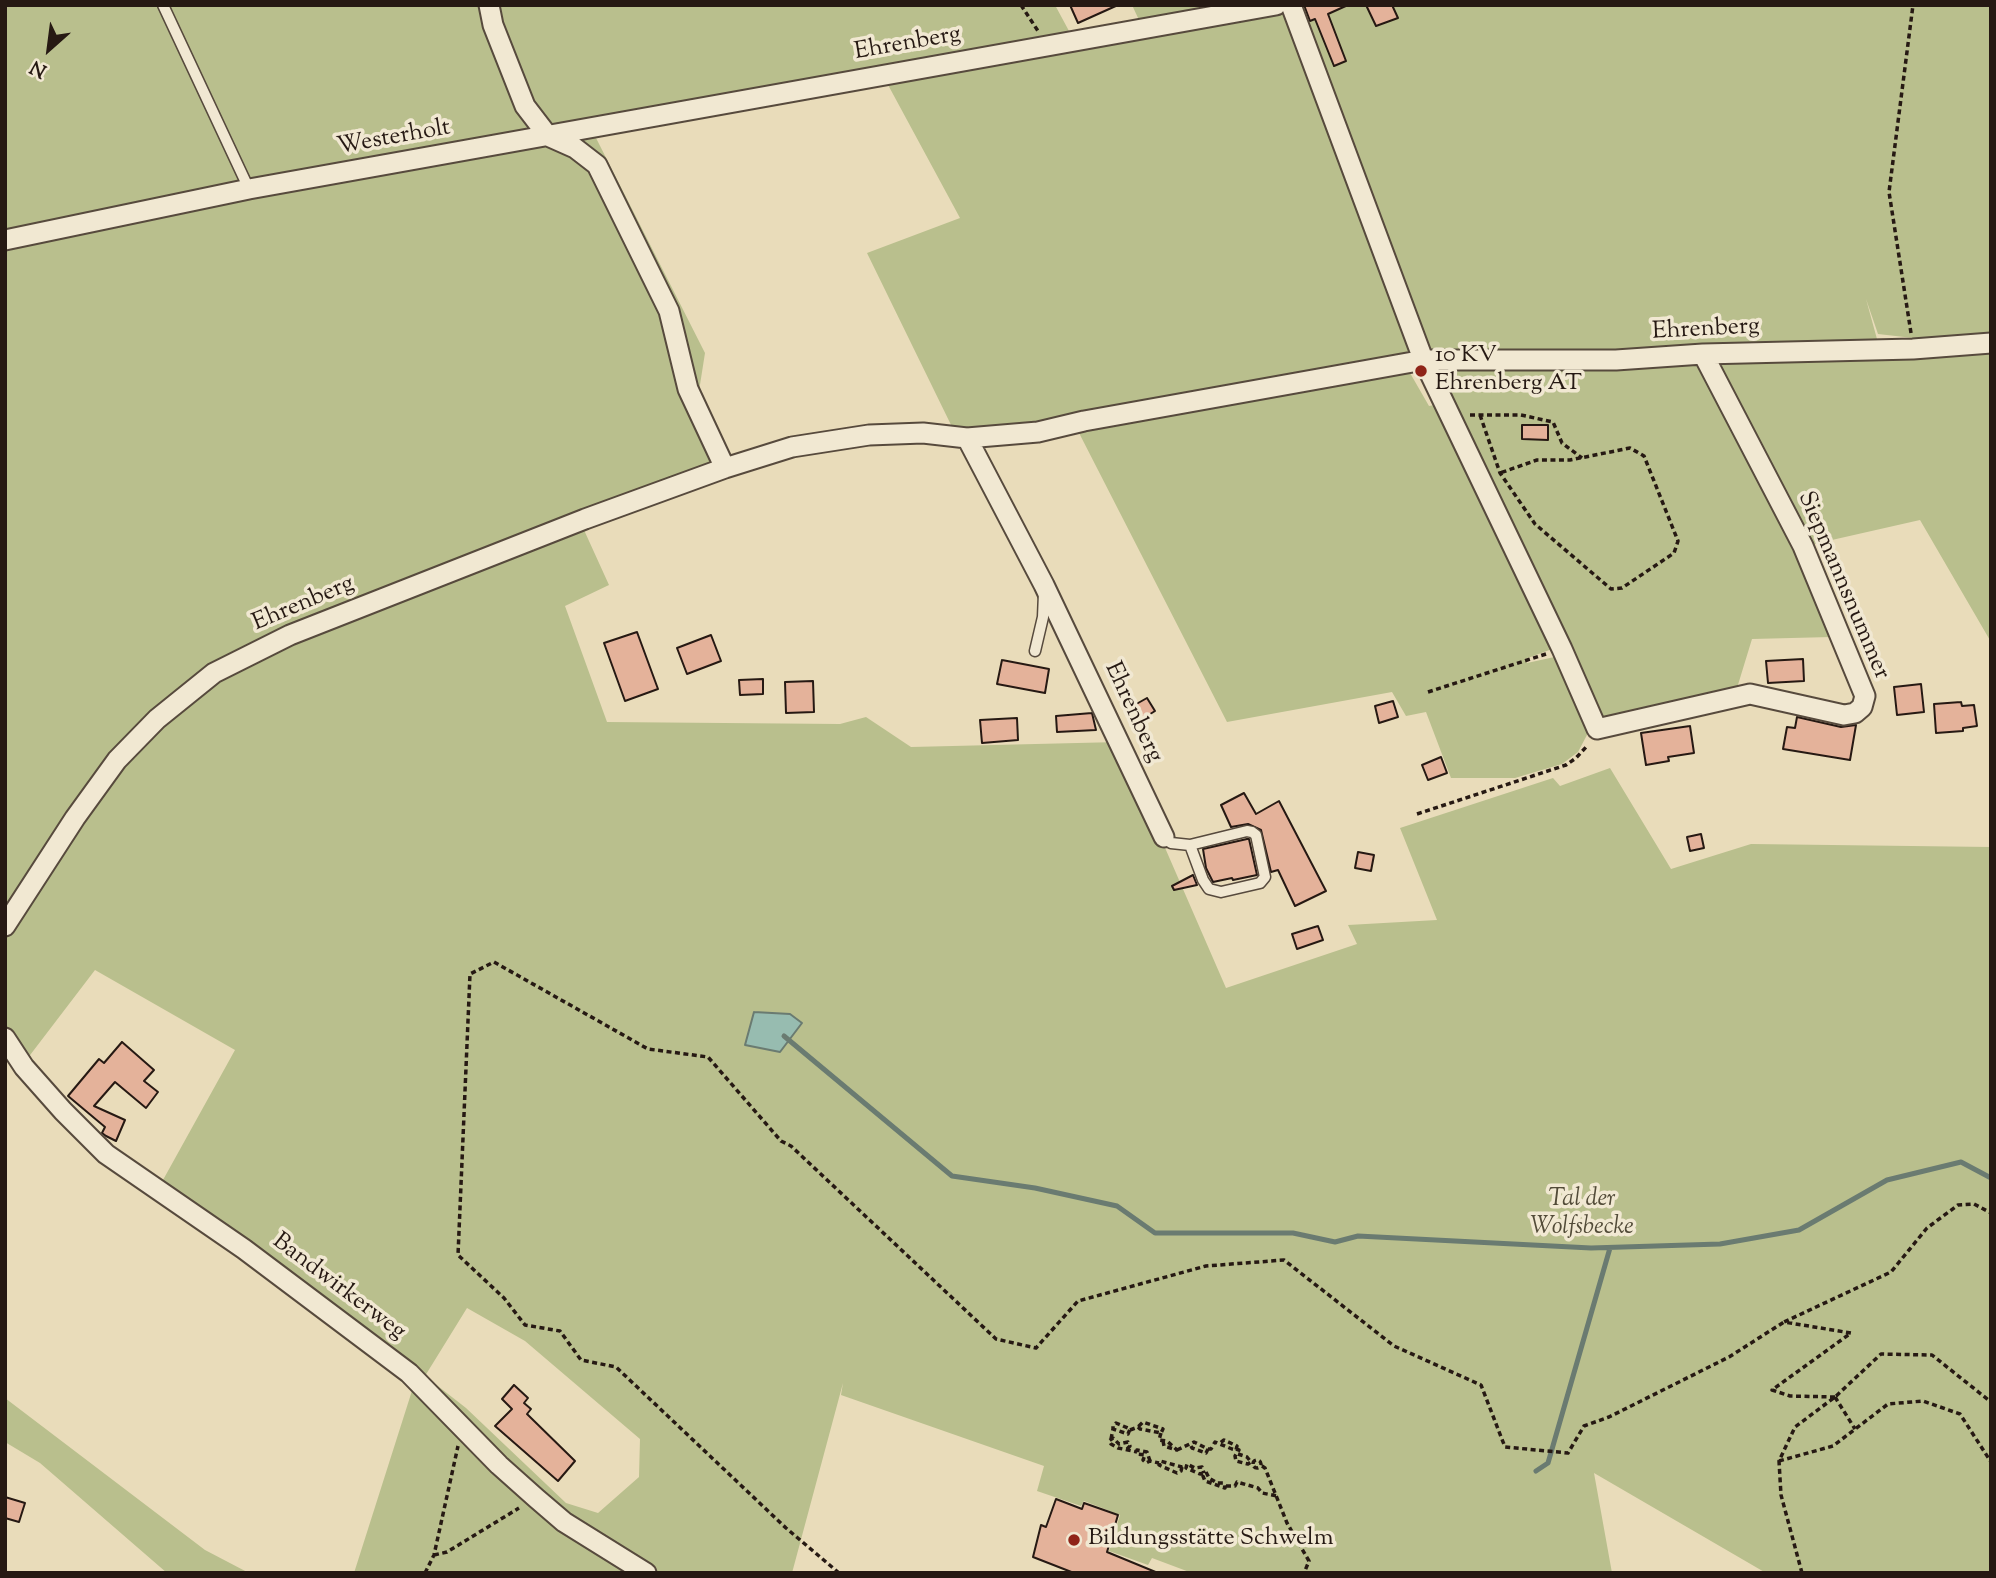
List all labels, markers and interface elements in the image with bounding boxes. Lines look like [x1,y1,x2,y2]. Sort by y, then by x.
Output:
north arrow [14,14,84,84]
street label: Ehrenberg [853,21,963,69]
text: N [26,53,52,83]
street label: Westerholt [335,115,453,163]
street label: Ehrenberg [1652,314,1760,348]
place label: 10 KV Ehrenberg AT [1435,343,1582,399]
marker: 10 KV Ehrenberg AT [1413,363,1429,379]
street label: Siepmannsnummer [1789,488,1895,684]
street label: Ehrenberg [249,571,359,639]
street label: Ehrenberg [1096,658,1168,768]
park label: Tal der Wolfsbecke [1530,1187,1634,1243]
street label: Bandwirkerweg [265,1228,411,1348]
place label: Bildungsstätte Schwelm [1088,1526,1334,1554]
marker: Bildungsstätte Schwelm [1066,1532,1082,1548]

